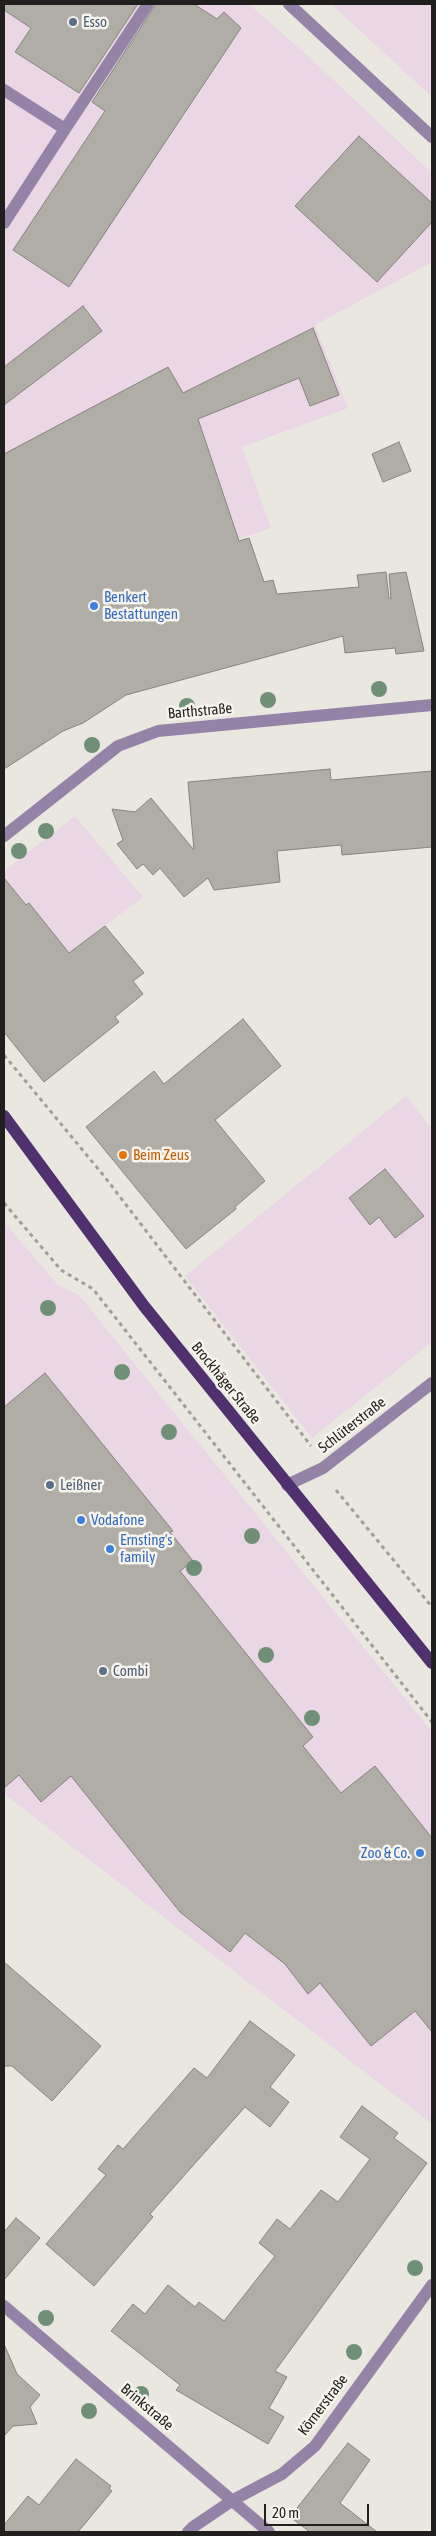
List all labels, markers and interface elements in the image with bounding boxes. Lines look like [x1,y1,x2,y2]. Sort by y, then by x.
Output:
place label: Esso [83,13,107,31]
marker: Esso [67,16,79,28]
place label: Benkert Bestattungen [104,588,178,623]
marker: Benkert Bestattungen [88,600,100,612]
street label: Barthstraße [167,699,233,723]
place label: Beim Zeus [133,1146,189,1164]
marker: Beim Zeus [117,1149,129,1161]
street label: Brockhäger Straße [188,1338,264,1428]
street label: Schlüterstraße [315,1393,389,1457]
place label: Leißner [60,1476,102,1494]
marker: Leißner [44,1479,56,1491]
place label: Vodafone [91,1511,144,1529]
marker: Vodafone [75,1514,87,1526]
place label: Ernsting's family [120,1531,173,1566]
marker: Ernsting's family [104,1543,116,1555]
place label: Combi [113,1662,148,1680]
marker: Combi [97,1665,109,1677]
place label: Zoo & Co. [361,1844,410,1862]
marker: Zoo & Co. [414,1847,426,1859]
street label: Körnerstraße [294,2371,352,2439]
street label: Brinkstraße [117,2380,177,2434]
scale bar [266,2494,371,2526]
text: 20 m [272,2504,299,2521]

